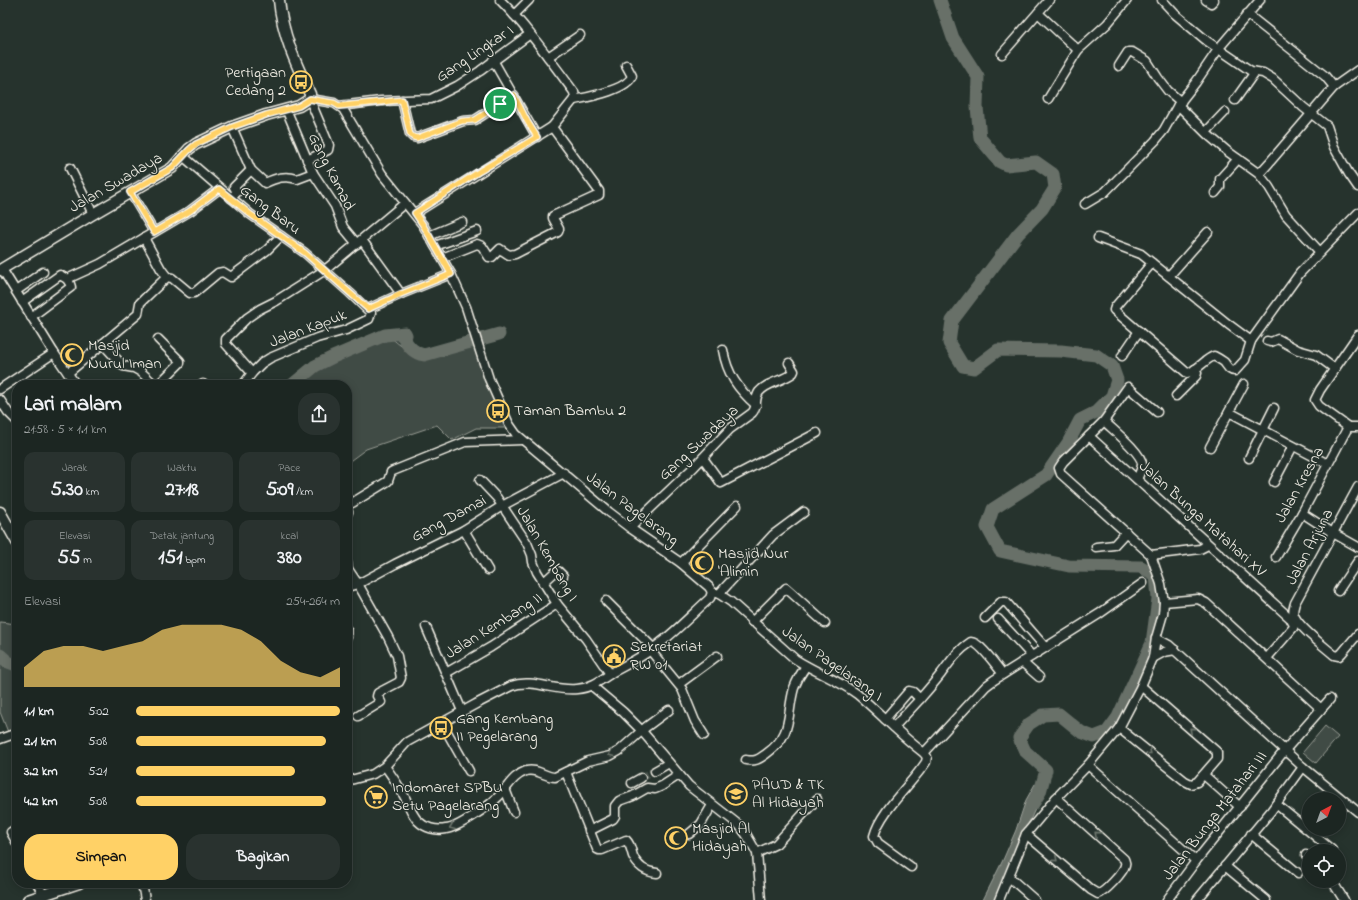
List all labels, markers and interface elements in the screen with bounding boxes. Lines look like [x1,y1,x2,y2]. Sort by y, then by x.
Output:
street label: Gang Lingkar I [431,19,519,89]
place label: Pertigaan Cedang 2 [225,61,286,103]
bus stop icon: Pertigaan Cedang 2 [288,69,314,95]
pin [483,87,517,121]
icon: arrive [489,93,511,115]
street label: Gang Kamad [301,129,361,215]
street label: Jalan Swadaya [65,147,167,219]
street label: Gang Baru [234,179,306,241]
street label: Jalan Kapuk [266,303,351,355]
place label: Masjid Nurul Iman [88,334,161,376]
mosque icon: Masjid Nurul Iman [59,342,85,368]
text: Lari malam [24,389,122,421]
button: share [298,393,340,435]
bus stop icon: Taman Bambu 2 [485,398,511,424]
place label: Taman Bambu 2 [514,399,626,423]
street label: Gang Swadaya [653,399,745,487]
text: 21:58 · 5 × 1.1 km [24,420,107,439]
street label: Jalan Kresna [1269,442,1331,528]
street label: Jalan Bunga Matahari XV [1133,455,1271,583]
text: Jarak [62,460,87,476]
text: Waktu [167,460,197,476]
text: Pace [279,460,300,476]
street label: Jalan Pagelarang [580,466,684,552]
text: 5.30 [50,476,83,505]
text: 27:18 [165,476,199,505]
text: 5:09 [266,476,293,505]
text: km [83,484,99,500]
text: /km [293,484,313,500]
street label: Gang Damai [407,489,491,549]
street label: Jalan Kembang I [510,502,584,606]
street label: Jalan Arjuna [1280,505,1340,589]
text: Elevasi [59,528,90,544]
text: Detak jantung [150,528,214,544]
text: kcal [281,528,298,544]
place label: Masjid Nur 'Alimin [718,542,788,584]
text: 55 [58,544,80,573]
text: 151 [158,544,183,573]
text: 380 [277,544,302,573]
mosque icon: Masjid Nur 'Alimin [689,550,715,576]
text: m [80,552,92,568]
text: bpm [183,552,206,568]
street label: Jalan Kembang II [441,586,547,666]
text: Elevasi [24,592,61,611]
text: 254–264 m [286,592,340,611]
street label: Jalan Pagelarang I [776,620,888,708]
place label: Sekretariat RW 01 [630,635,703,677]
public building icon: Sekretariat RW 01 [601,643,627,669]
text: 1.1 km [24,702,54,721]
text: 5:02 [88,702,109,721]
place label: Gang Kembang II Pegelarang [456,707,553,749]
bus stop icon: Gang Kembang II Pegelarang [428,715,454,741]
one-way arrow [1189,728,1197,735]
text: 2.1 km [24,732,56,751]
text: 5:08 [88,732,107,751]
street label: Jalan Bunga Matahari III [1157,746,1273,886]
one-way arrow [1145,748,1152,755]
one-way arrow [608,750,615,758]
text: 3.2 km [24,762,58,781]
text: 5:21 [88,762,107,781]
place label: PAUD & TK Al Hidayah [752,773,824,815]
place label: Indomaret SPBU Setu Pagelarang [392,776,503,818]
school or university icon: PAUD & TK Al Hidayah [723,781,749,807]
supermarket icon: Indomaret SPBU Setu Pagelarang [363,784,389,810]
text: 4.2 km [24,792,58,811]
text: 5:08 [88,792,107,811]
north arrow [1302,792,1346,836]
map controls [1302,792,1346,888]
place label: Masjid Al Hidayah [692,817,750,859]
one-way arrow [448,822,455,830]
mosque icon: Masjid Al Hidayah [663,825,689,851]
one-way arrow [1094,832,1102,839]
button: Simpan [24,834,178,880]
button: Bagikan [186,834,340,880]
button: locate [1302,844,1346,888]
one-way arrow [1050,854,1058,862]

